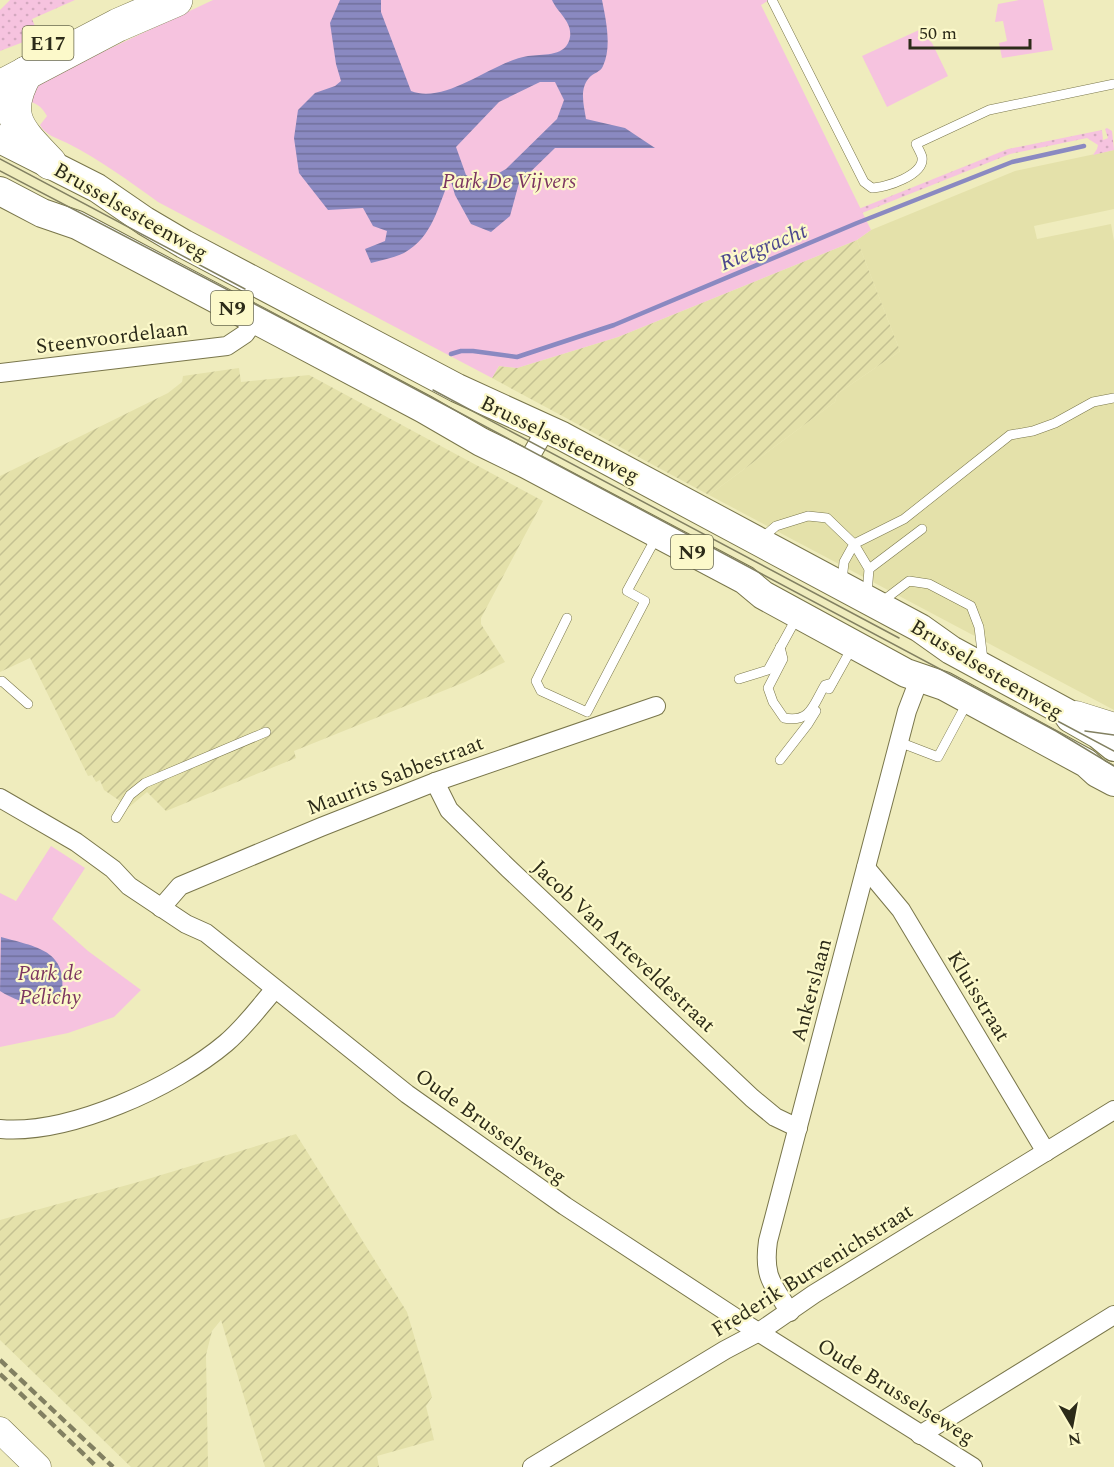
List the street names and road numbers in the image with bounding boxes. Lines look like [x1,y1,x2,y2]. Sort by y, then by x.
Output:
road number: E17 [22,26,74,60]
street label: Brusselsesteenweg [47,155,214,269]
road number: N9 [211,291,253,325]
street label: Steenvoordelaan [34,313,190,363]
street label: Brusselsesteenweg [475,387,645,492]
road number: N9 [671,535,713,569]
street label: Brusselsesteenweg [904,611,1069,728]
street label: Maurits Sabbestraat [302,727,489,824]
street label: Jacob Van Arteveldestraat [524,853,723,1041]
street label: Ankerslaan [783,935,841,1045]
street label: Kluisstraat [938,945,1018,1048]
street label: Oude Brusselseweg [408,1061,573,1193]
street label: Frederik Burvenichstraat [705,1196,920,1346]
street label: Oude Brusselseweg [810,1330,981,1453]

